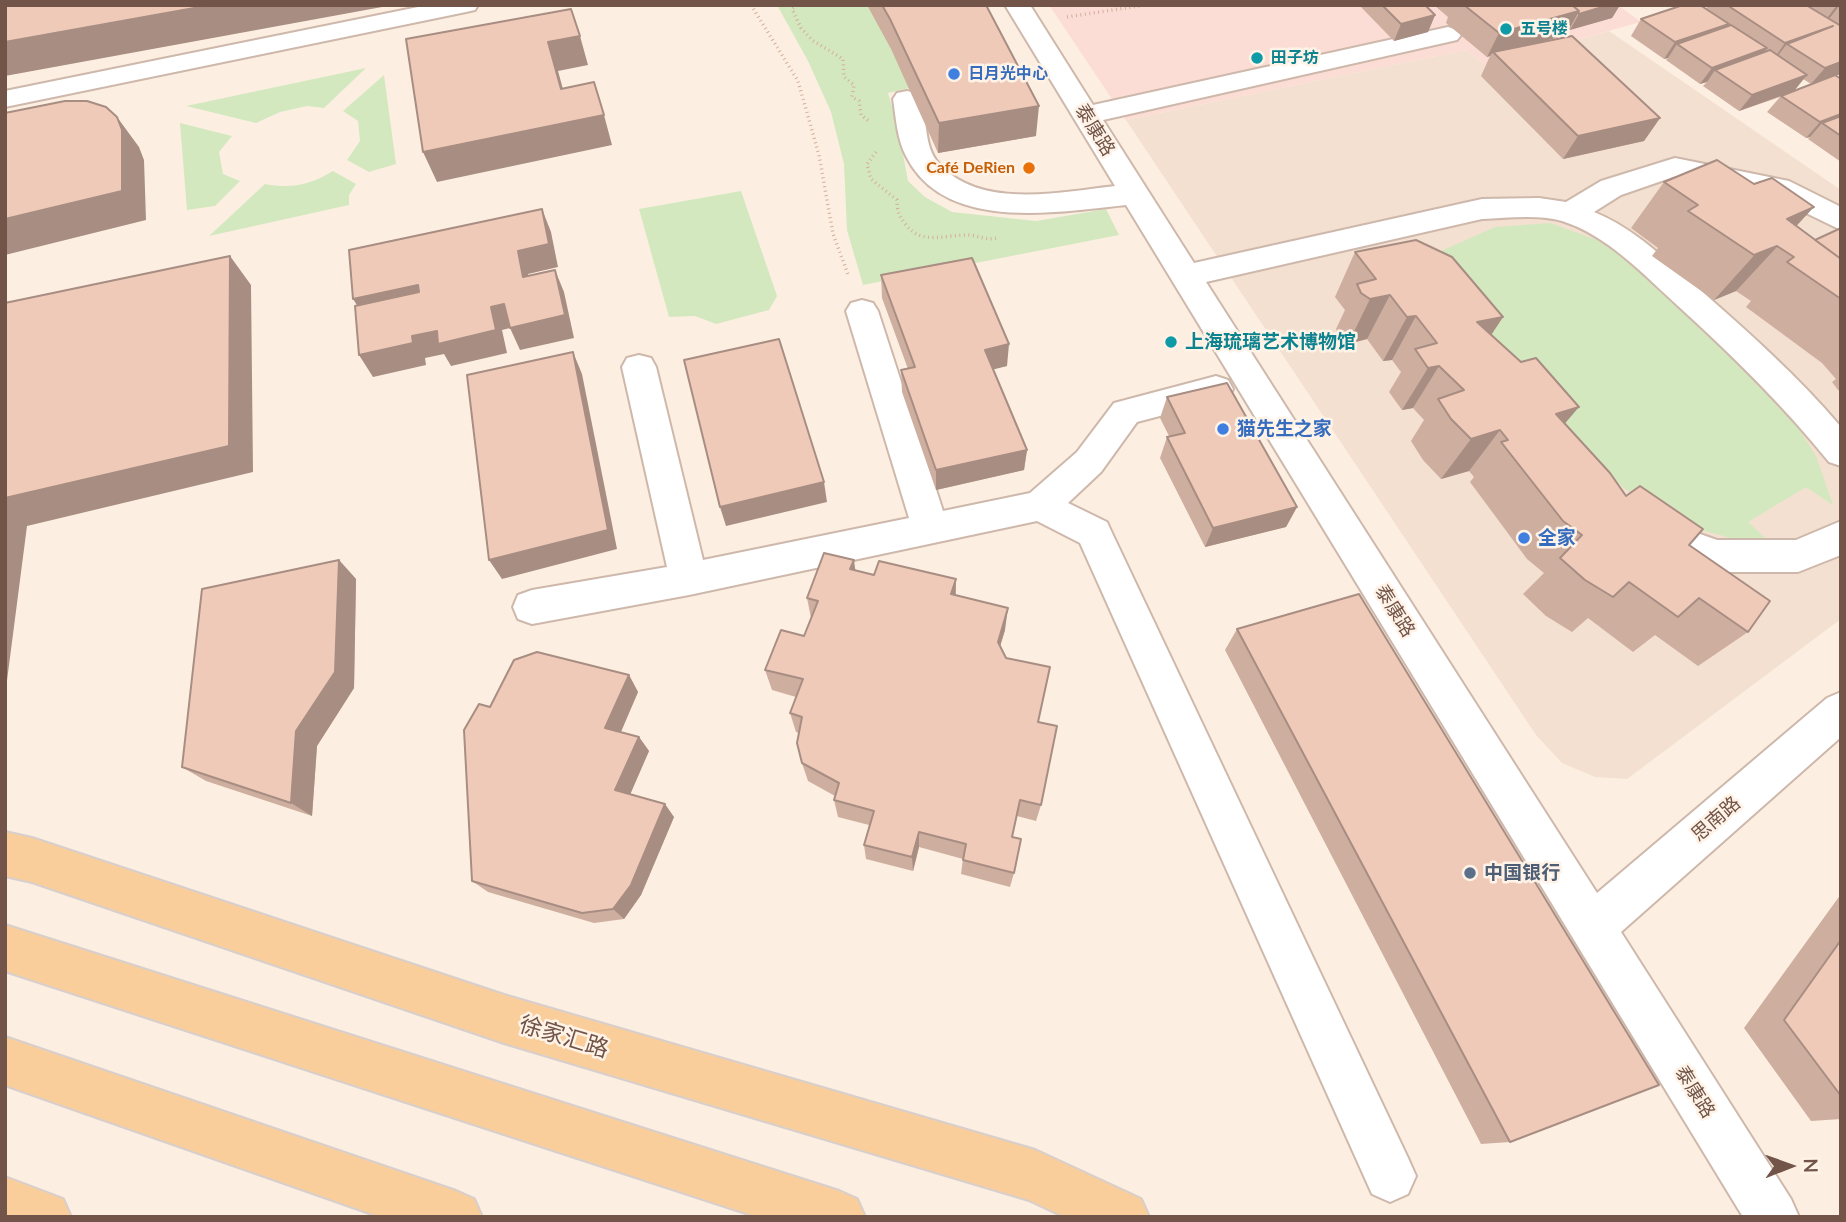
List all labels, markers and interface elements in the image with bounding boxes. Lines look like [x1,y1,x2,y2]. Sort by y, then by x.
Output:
place label: 五号楼 [1520,19,1568,39]
marker: 五号楼 [1498,21,1514,37]
place label: 田子坊 [1271,48,1319,68]
marker: 田子坊 [1249,50,1265,66]
place label: 日月光中心 [968,64,1048,84]
marker: 日月光中心 [946,66,962,82]
street label: 泰康路 [1070,100,1120,160]
place label: Café DeRien [926,158,1015,178]
marker: Café DeRien [1021,160,1037,176]
place label: 上海琉璃艺术博物馆 [1185,331,1356,353]
marker: 上海琉璃艺术博物馆 [1163,334,1179,350]
place label: 猫先生之家 [1237,418,1332,440]
marker: 猫先生之家 [1215,421,1231,437]
place label: 全家 [1538,527,1576,549]
marker: 全家 [1516,530,1532,546]
street label: 泰康路 [1370,581,1420,641]
street label: 思南路 [1687,792,1745,846]
place label: 中国银行 [1484,862,1560,884]
marker: 中国银行 [1462,865,1478,881]
street label: 徐家汇路 [516,1010,612,1064]
street label: 泰康路 [1670,1062,1720,1122]
north arrow [1755,1131,1825,1201]
text: N [1800,1158,1823,1173]

